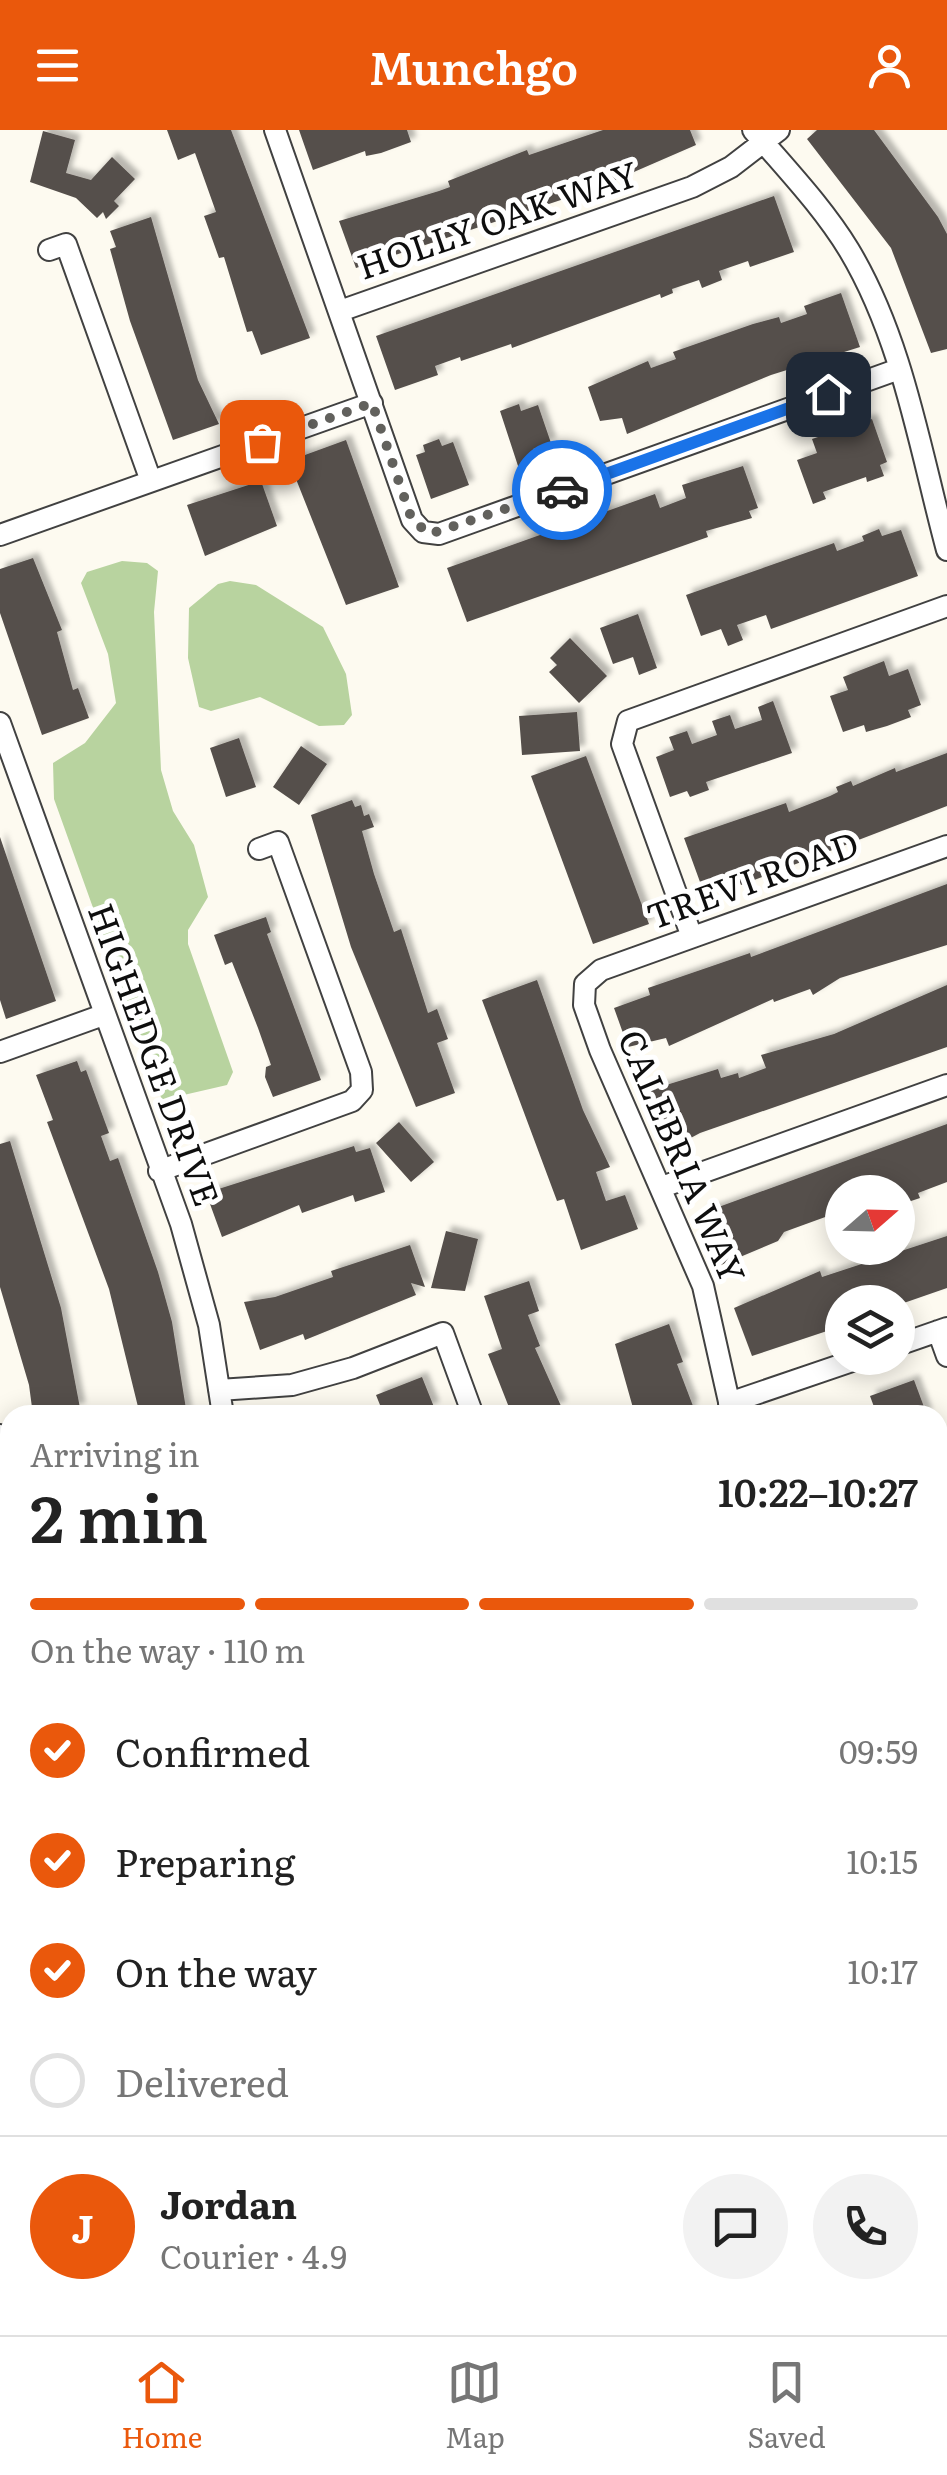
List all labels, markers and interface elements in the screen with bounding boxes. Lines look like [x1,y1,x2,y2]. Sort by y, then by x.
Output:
text: Munchgo [369,32,578,99]
icon: menu [30,38,85,93]
icon: person [862,38,917,93]
street label: HOLLY OAK WAY [350,146,645,291]
pin [786,352,871,437]
icon: home [801,367,856,422]
pin [220,400,305,485]
icon: bag [235,415,290,470]
courier [512,440,612,540]
icon: car [535,463,590,518]
street label: TREVI ROAD [639,816,865,941]
street label: HIGHEDGE DRIVE [77,895,235,1213]
street label: CALEBRIA WAY [607,1021,761,1291]
north arrow [825,1175,915,1265]
map controls [825,1175,915,1375]
button: layers [825,1285,915,1375]
text: Arriving in [30,1429,200,1477]
text: 10:22–10:27 [718,1462,918,1519]
text: 2 min [30,1466,208,1563]
text: On the way · 110 m [30,1625,305,1673]
text: Confirmed [115,1722,310,1779]
icon: check [30,1723,85,1778]
text: 09:59 [839,1726,918,1774]
text: Preparing [115,1832,295,1889]
icon: check [30,1833,85,1888]
text: 10:15 [847,1836,918,1884]
text: On the way [115,1942,317,1999]
icon: check [30,1943,85,1998]
text: 10:17 [848,1946,918,1994]
text: Delivered [115,2052,289,2109]
text: Jordan [160,2174,297,2231]
button: chat [683,2174,788,2279]
button: phone [813,2174,918,2279]
text: J [72,2198,93,2255]
text: Courier · 4.9 [160,2231,347,2279]
tab: Home [121,2355,202,2457]
tab: Map [445,2355,505,2457]
tab: Saved [748,2355,826,2457]

